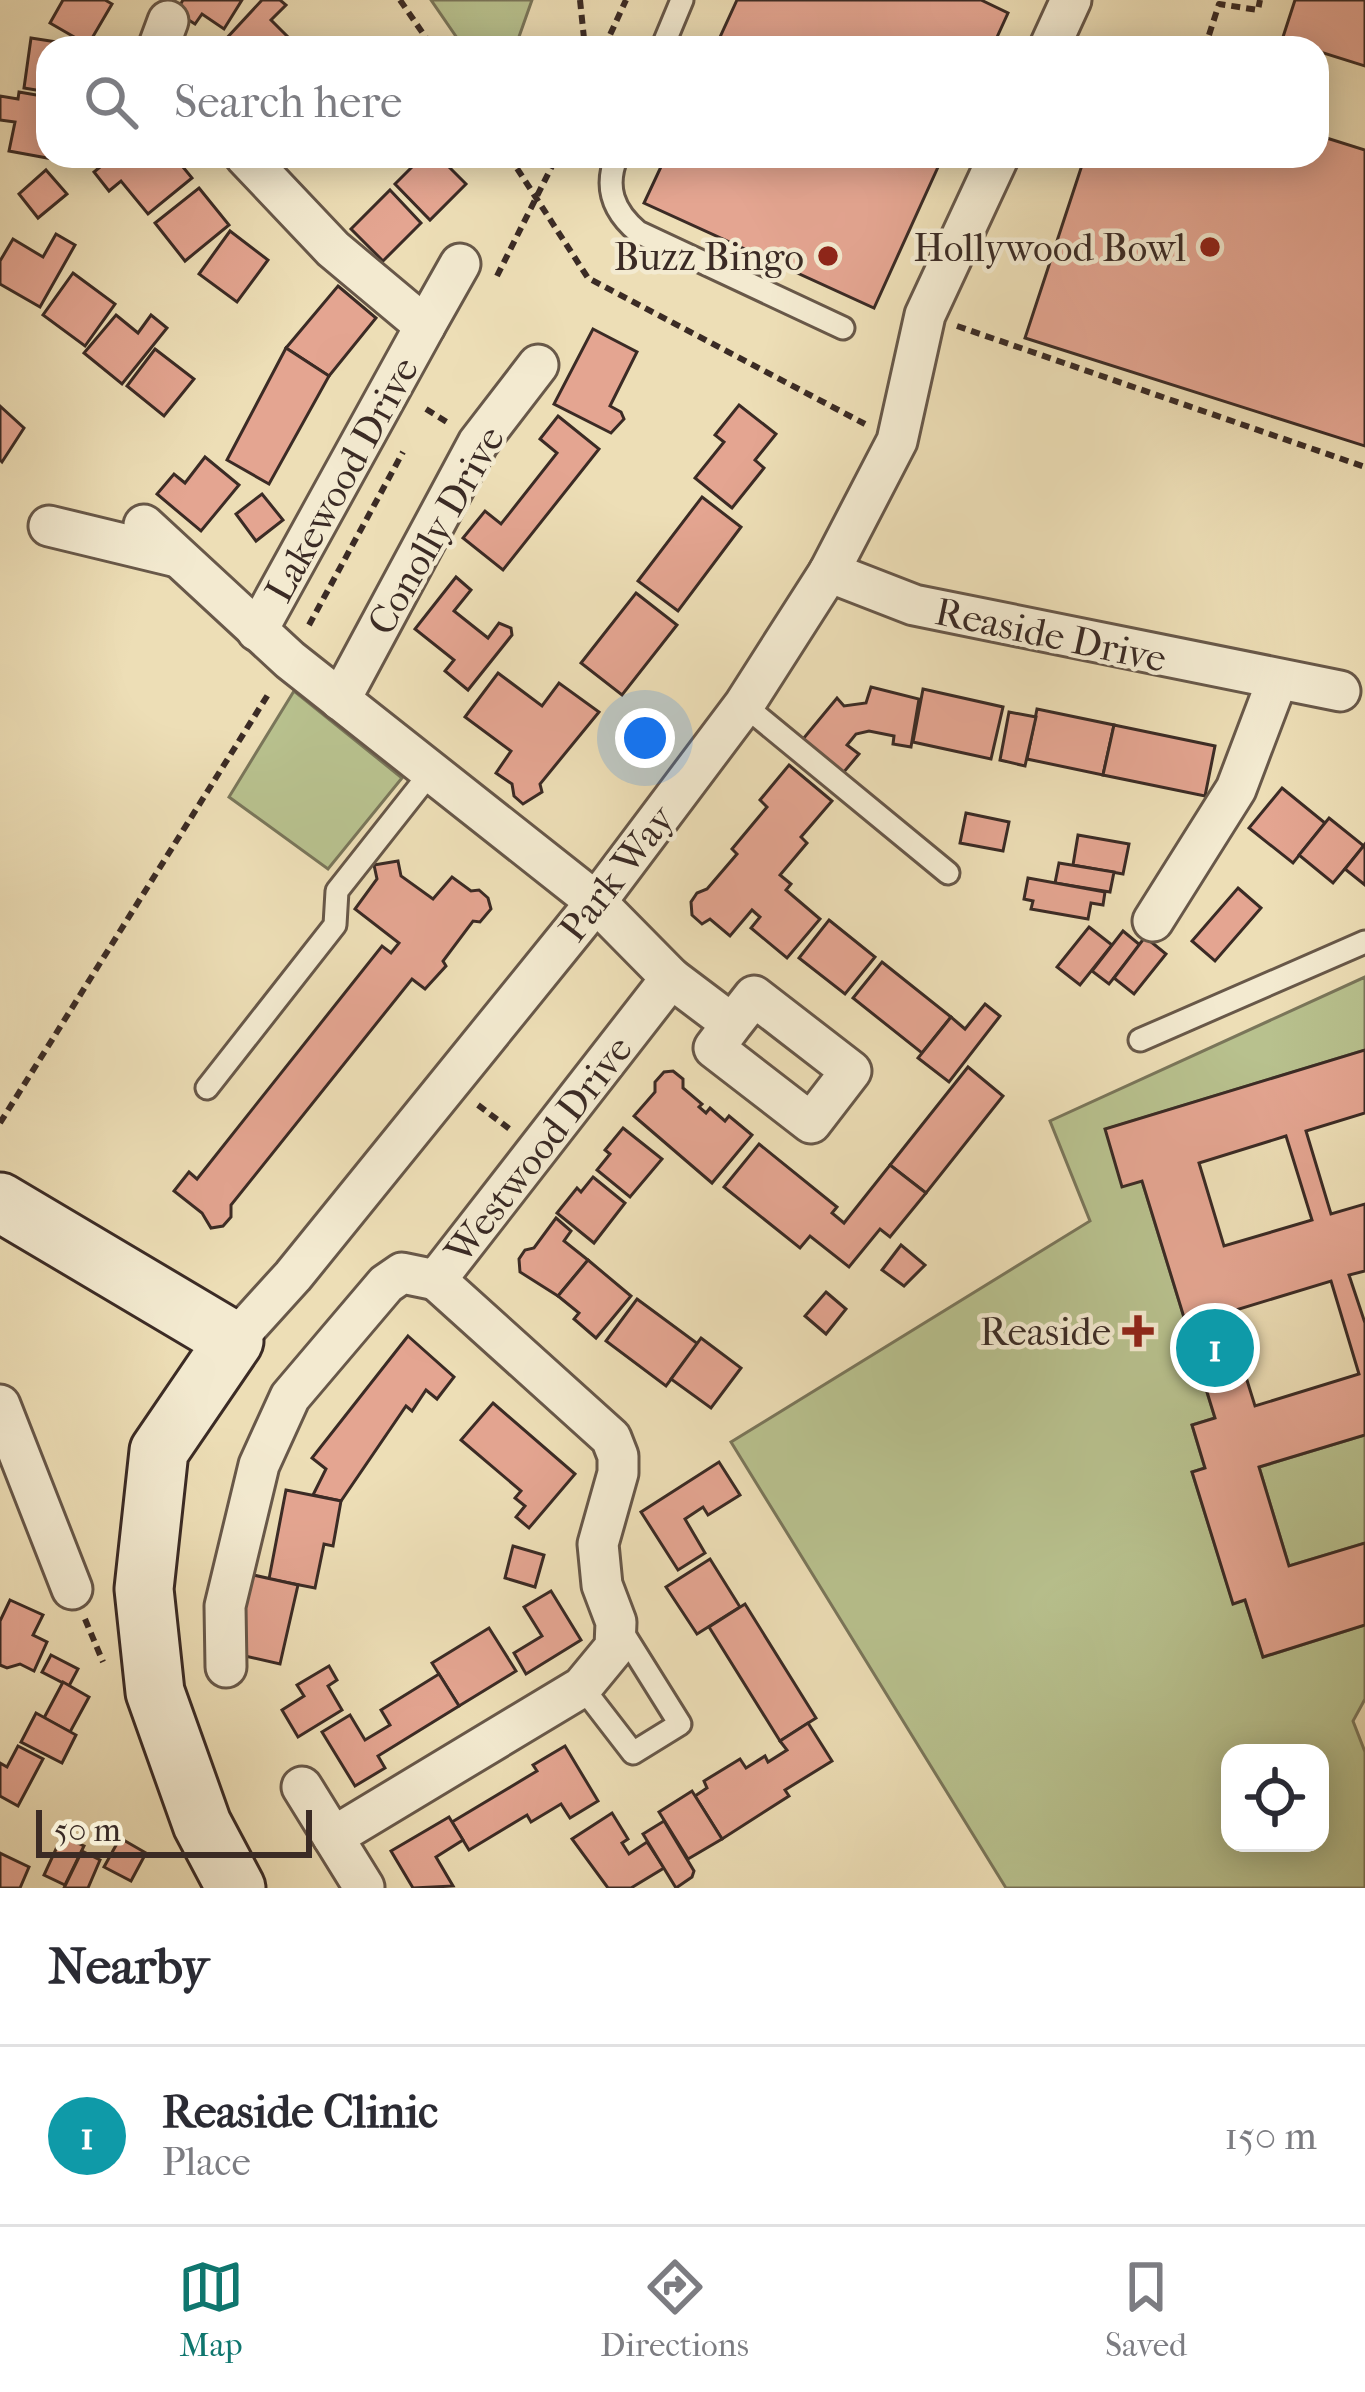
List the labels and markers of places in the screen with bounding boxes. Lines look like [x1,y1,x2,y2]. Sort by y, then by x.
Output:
place label: Hollywood Bowl [913,225,1186,271]
place label: Buzz Bingo [614,234,804,280]
marker: Hollywood Bowl [1197,234,1223,260]
marker: Buzz Bingo [815,243,841,269]
pin: 1 [1176,1303,1254,1393]
place label: Reaside [980,1309,1111,1355]
marker: Reaside [1122,1315,1154,1347]

